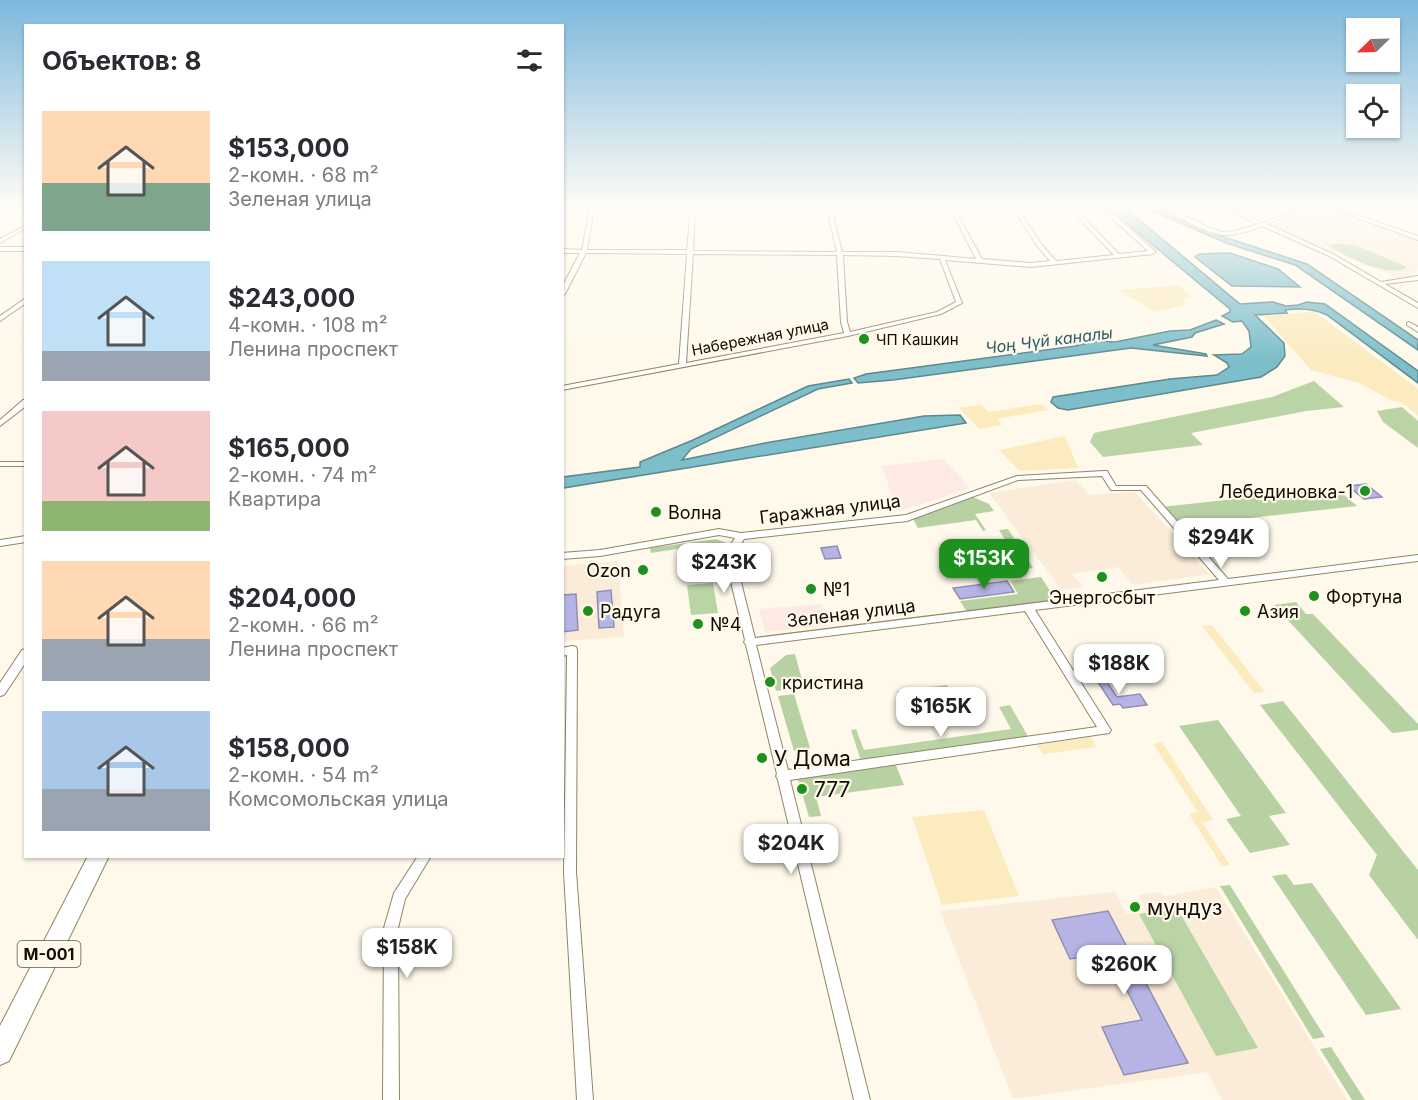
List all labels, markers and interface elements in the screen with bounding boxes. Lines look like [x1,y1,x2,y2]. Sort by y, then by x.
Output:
north arrow [1346,18,1400,72]
map controls [1346,18,1400,138]
icon: filters [513,44,546,77]
text: Объектов: 8 [42,45,202,76]
button: locate [1346,84,1400,138]
text: $153,000 [228,132,350,163]
icon: home [90,135,162,207]
text: 2-комн. · 68 m² [228,163,379,187]
text: Зеленая улица [228,187,372,211]
text: $243,000 [228,282,355,313]
icon: home [90,285,162,357]
text: 4-комн. · 108 m² [228,313,388,337]
street label: Набережная улица [690,314,830,360]
water label: Чоң Чүй каналы [984,322,1114,358]
place label: ЧП Кашкин [876,330,959,349]
marker: ЧП Кашкин [857,332,871,346]
text: Ленина проспект [228,337,398,361]
text: $165,000 [228,432,350,463]
icon: home [90,435,162,507]
text: 2-комн. · 74 m² [228,463,377,487]
place label: Лебединовка-1 [1219,481,1353,502]
marker: Лебединовка-1 [1358,484,1372,498]
text: Квартира [228,487,321,511]
street label: Гаражная улица [758,490,902,528]
place label: Волна [668,502,722,523]
marker: Волна [649,505,663,519]
pin: $294K [1179,518,1263,569]
text: $294K [1188,525,1254,549]
pin: $153K [942,539,1026,590]
pin: $243K [682,543,766,594]
text: $153K [953,546,1015,570]
text: $243K [691,550,757,574]
place label: Ozon [586,560,631,581]
marker: Ozon [636,563,650,577]
marker: Энергосбыт [1095,570,1109,584]
place label: №1 [823,579,850,600]
text: $204,000 [228,582,356,613]
marker: №1 [804,582,818,596]
icon: home [90,585,162,657]
place label: Фортуна [1326,586,1402,607]
place label: Энергосбыт [1049,587,1156,608]
marker: Фортуна [1307,589,1321,603]
street label: Зеленая улица [785,595,917,631]
place label: Радуга [600,601,661,622]
place label: Азия [1257,601,1299,622]
marker: Радуга [581,604,595,618]
marker: Азия [1238,604,1252,618]
text: 2-комн. · 66 m² [228,613,379,637]
place label: №4 [710,614,741,635]
marker: №4 [691,617,705,631]
text: Ленина проспект [228,637,398,661]
pin: $188K [1077,644,1161,695]
text: $188K [1088,651,1150,675]
place label: кристина [782,672,864,693]
marker: кристина [763,675,777,689]
pin: $165K [899,687,983,738]
text: $165K [910,694,972,718]
text: $158,000 [228,732,350,763]
icon: home [90,735,162,807]
place label: У Дома [774,746,851,771]
marker: У Дома [755,751,769,765]
text: 2-комн. · 54 m² [228,763,379,787]
place label: 777 [814,777,850,802]
marker: 777 [795,782,809,796]
text: Комсомольская улица [228,787,449,811]
pin: $204K [749,824,833,875]
text: $204K [757,831,825,855]
place label: мундуз [1147,895,1222,920]
marker: мундуз [1128,900,1142,914]
pin: $158K [365,928,449,979]
text: $158K [376,935,438,959]
road number: М-001 [17,941,80,967]
pin: $260K [1082,945,1166,996]
text: $260K [1091,952,1157,976]

